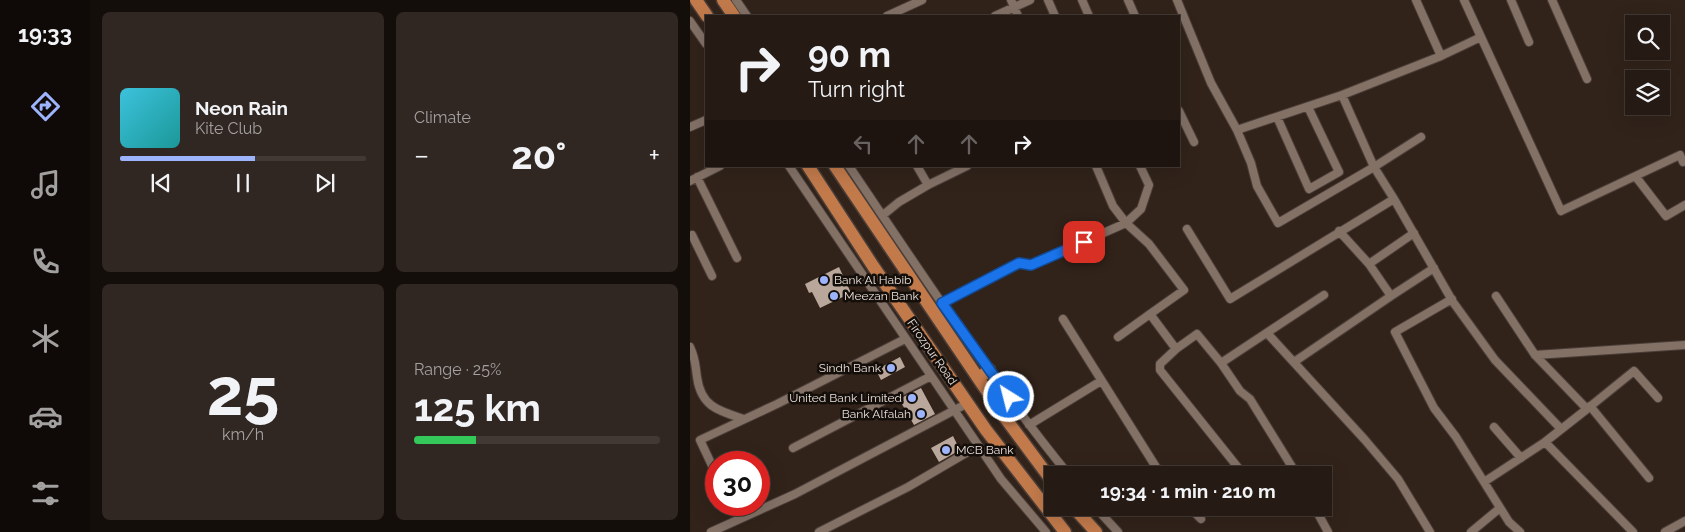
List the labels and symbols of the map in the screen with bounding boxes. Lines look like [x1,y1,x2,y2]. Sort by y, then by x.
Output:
pin [1063,221,1105,263]
place label: Bank Al Habib [834,273,911,287]
marker: Bank Al Habib [818,274,830,286]
place label: Meezan Bank [844,289,919,303]
marker: Meezan Bank [828,290,840,302]
street label: Firozpur Road [904,316,960,388]
place label: Sindh Bank [819,361,882,375]
marker: Sindh Bank [885,362,897,374]
position arrow [982,370,1034,422]
place label: United Bank Limited [789,391,902,405]
marker: United Bank Limited [906,392,918,404]
place label: Bank Alfalah [842,407,911,421]
marker: Bank Alfalah [915,408,927,420]
place label: MCB Bank [956,443,1014,457]
marker: MCB Bank [940,444,952,456]
speed limit sign: 30 [705,451,770,516]

